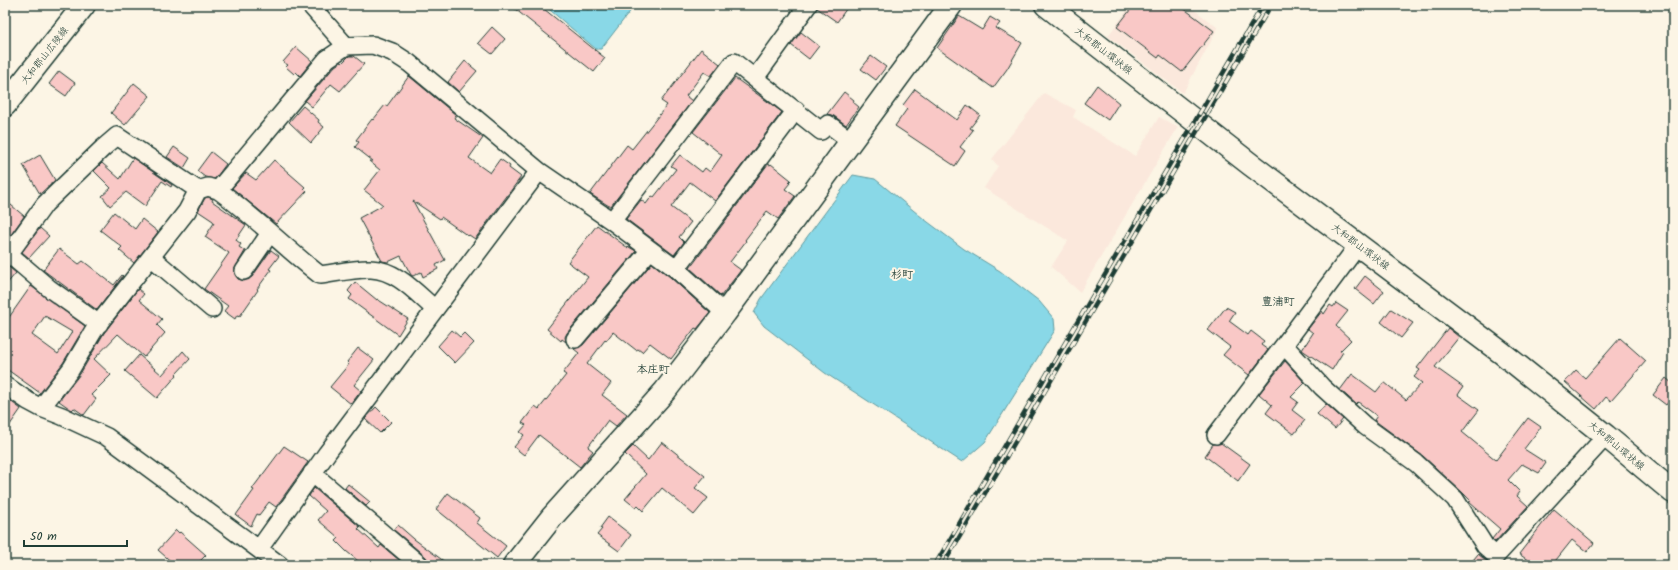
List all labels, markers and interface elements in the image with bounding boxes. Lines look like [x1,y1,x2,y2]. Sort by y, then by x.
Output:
street label: 大和郡山広陵線 [17,23,73,88]
street label: 大和郡山環状線 [1071,23,1136,79]
street label: 大和郡山環状線 [1328,219,1393,274]
district label: 杉町 [891,266,914,284]
district label: 豊浦町 [1262,293,1295,311]
district label: 本庄町 [637,361,670,379]
street label: 大和郡山環状線 [1584,417,1648,474]
scale bar [24,522,127,548]
text: 50 m [30,527,57,546]

